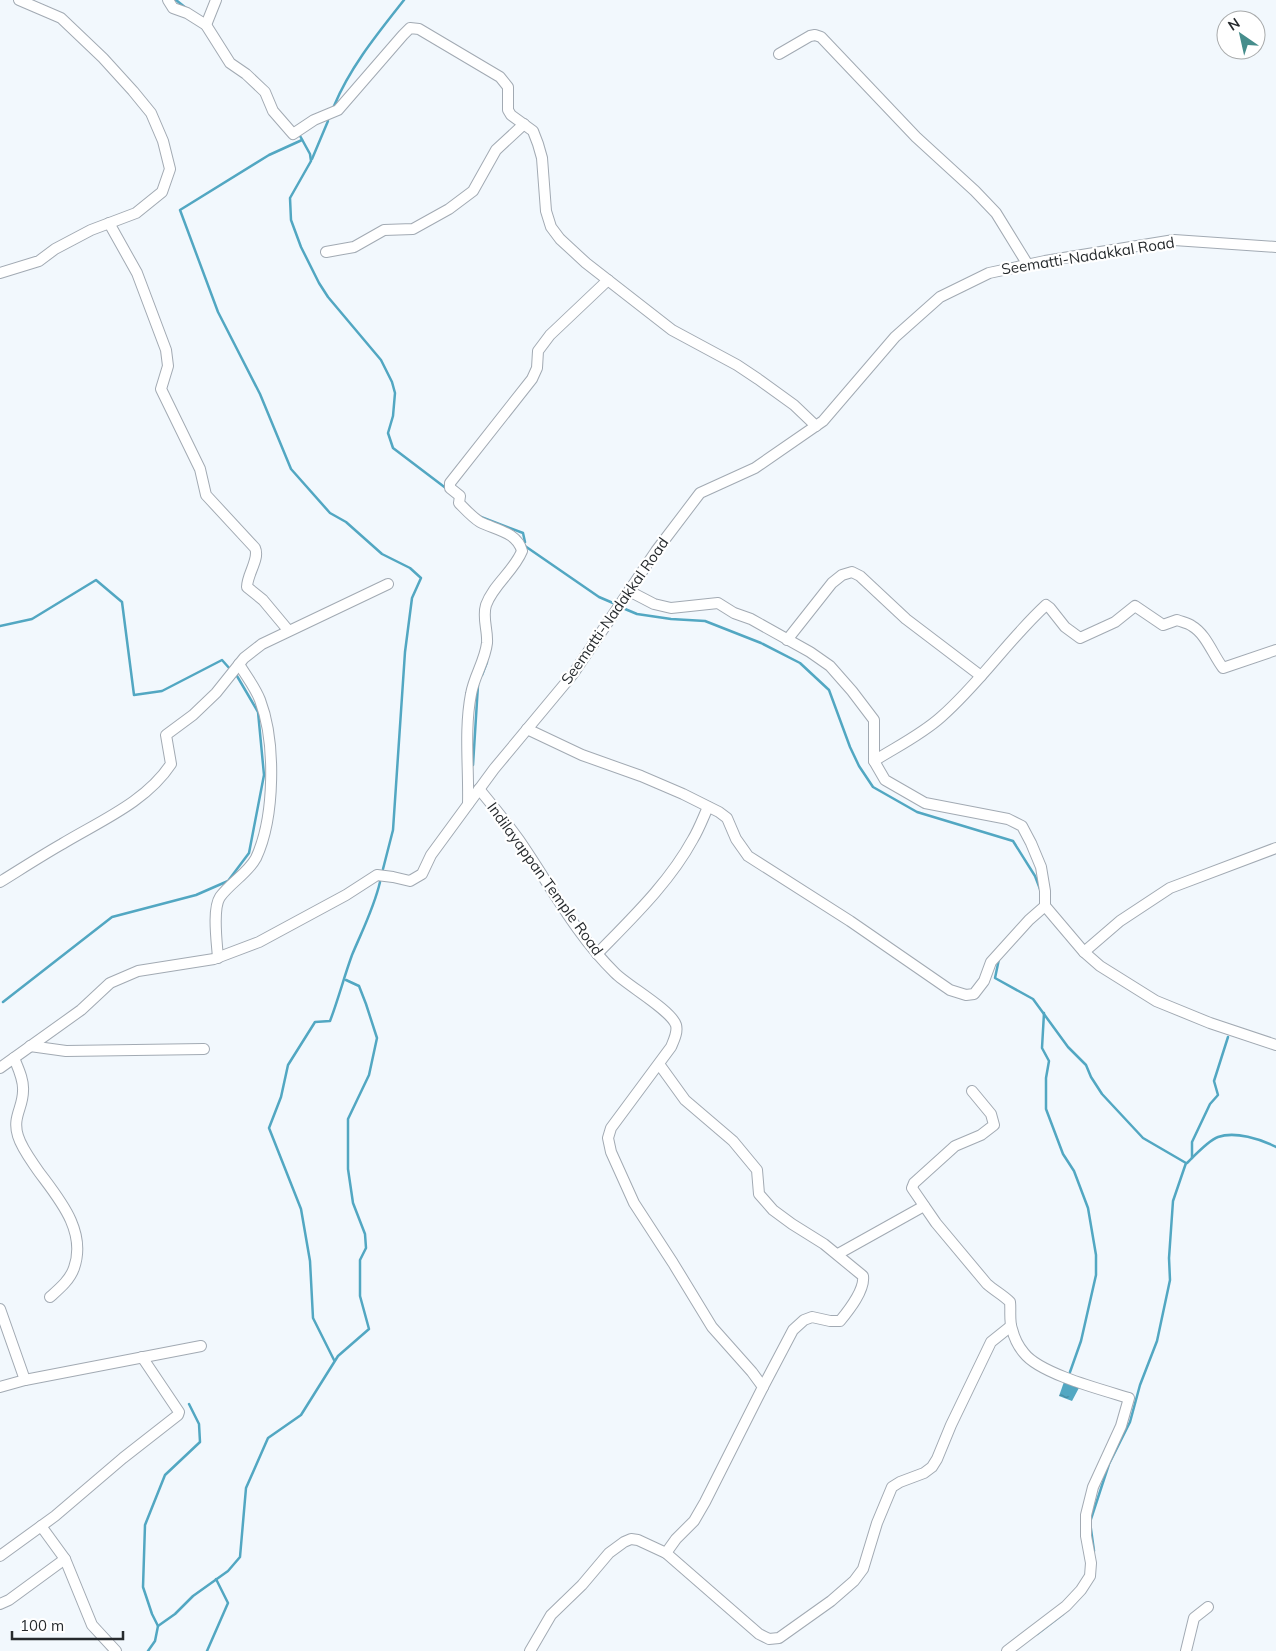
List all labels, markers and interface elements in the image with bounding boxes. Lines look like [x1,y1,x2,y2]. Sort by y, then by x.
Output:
north arrow [1216,10,1266,60]
text: N [1224,14,1243,35]
street label: Seematti-Nadakkal Road [1000,232,1176,279]
street label: Seematti-Nadakkal Road [557,534,673,688]
street label: Indilayappan Temple Road [483,798,607,959]
scale bar [12,1608,124,1640]
text: 100 m [20,1616,64,1635]

